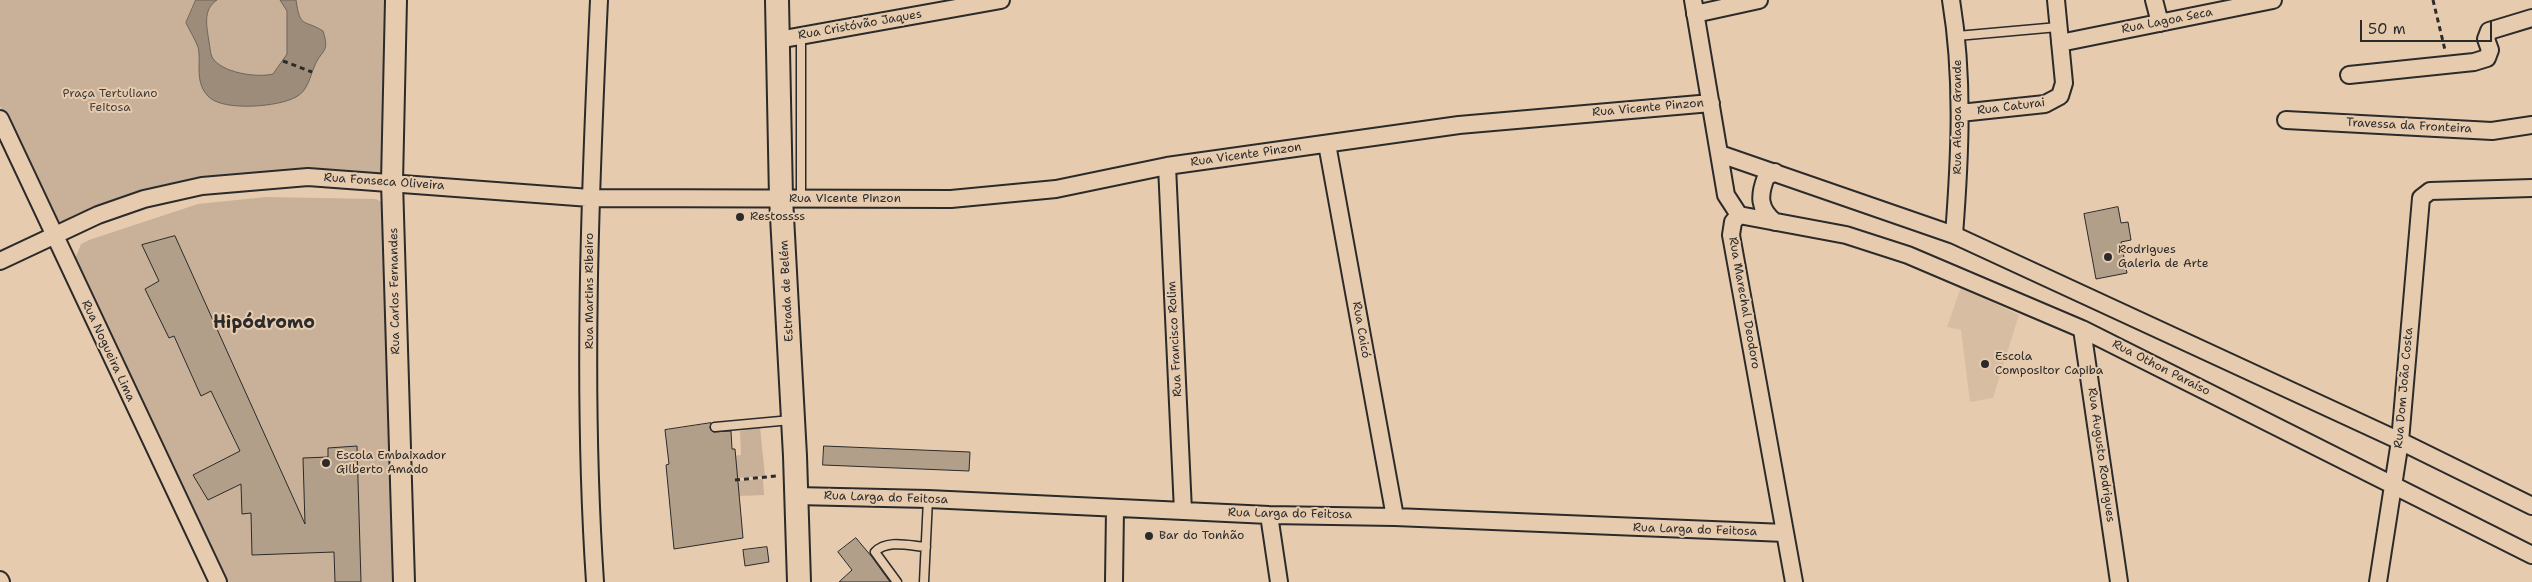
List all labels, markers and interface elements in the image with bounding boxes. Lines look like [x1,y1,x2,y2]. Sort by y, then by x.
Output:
street label: Rua Lagoa Seca [2120,5,2214,37]
street label: Rua Cristóvão Jaques [797,7,923,43]
scale bar [2362,10,2494,42]
text: 50 m [2368,19,2406,39]
street label: Rua Alagoa Grande [1951,59,1965,175]
park label: Praça Tertuliano Feitosa [63,87,157,115]
street label: Rua Vicente Pinzon [1592,96,1704,120]
street label: Rua Caturai [1976,96,2046,118]
street label: Travessa da Fronteira [2346,116,2472,136]
street label: Rua Vicente Pinzon [1190,140,1302,170]
street label: Rua Fonseca Oliveira [323,171,445,193]
street label: Rua Vicente Pinzon [789,192,901,206]
place label: Restossss [750,210,805,224]
marker: Restossss [734,211,746,223]
street label: Rua Carlos Fernandes [387,227,403,355]
street label: Rua Martins Ribeiro [583,233,597,349]
street label: Rua Marechal Deodoro [1725,236,1763,370]
street label: Estrada de Belém [777,240,797,342]
place label: Rodrigues Galeria de Arte [2118,243,2209,271]
marker: Rodrigues Galeria de Arte [2102,251,2114,263]
street label: Rua Francisco Rolim [1165,281,1185,397]
street label: Rua Nogueira Lima [78,298,138,404]
street label: Rua Caicó [1349,301,1373,359]
district label: Hipódromo [213,312,315,334]
street label: Rua Dom João Costa [2392,327,2416,449]
street label: Rua Othon Paraíso [2110,337,2212,399]
place label: Escola Compositor Capiba [1995,350,2103,378]
marker: Escola Compositor Capiba [1979,358,1991,370]
street label: Rua Augusto Rodrigues [2084,387,2118,523]
place label: Escola Embaixador Gilberto Amado [336,449,446,477]
marker: Escola Embaixador Gilberto Amado [320,457,332,469]
street label: Rua Larga do Feitosa [824,489,948,507]
street label: Rua Larga do Feitosa [1228,506,1352,522]
street label: Rua Larga do Feitosa [1633,521,1757,539]
place label: Bar do Tonhão [1159,529,1244,543]
marker: Bar do Tonhão [1143,530,1155,542]

